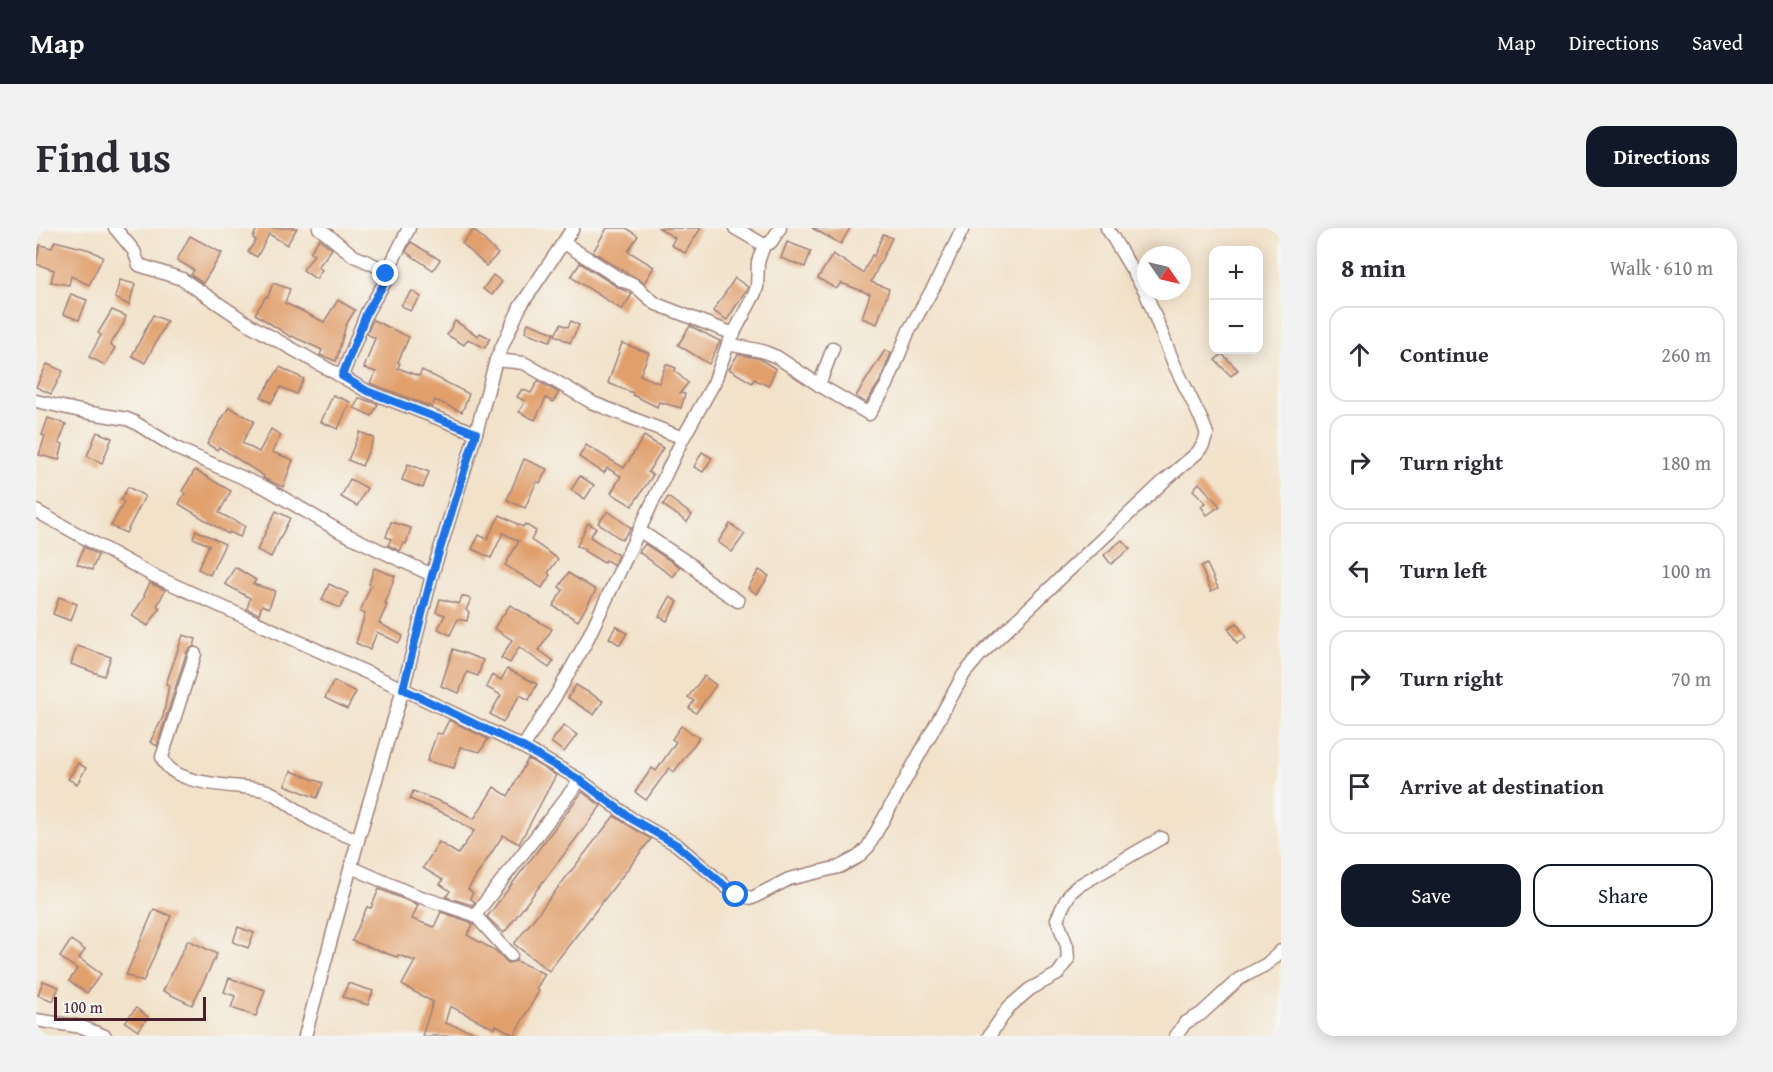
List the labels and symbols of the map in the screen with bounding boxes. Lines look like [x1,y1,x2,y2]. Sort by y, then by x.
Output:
north arrow [1137,246,1191,300]
route end [372,260,398,286]
route start [722,881,748,907]
scale bar [54,994,206,1022]

